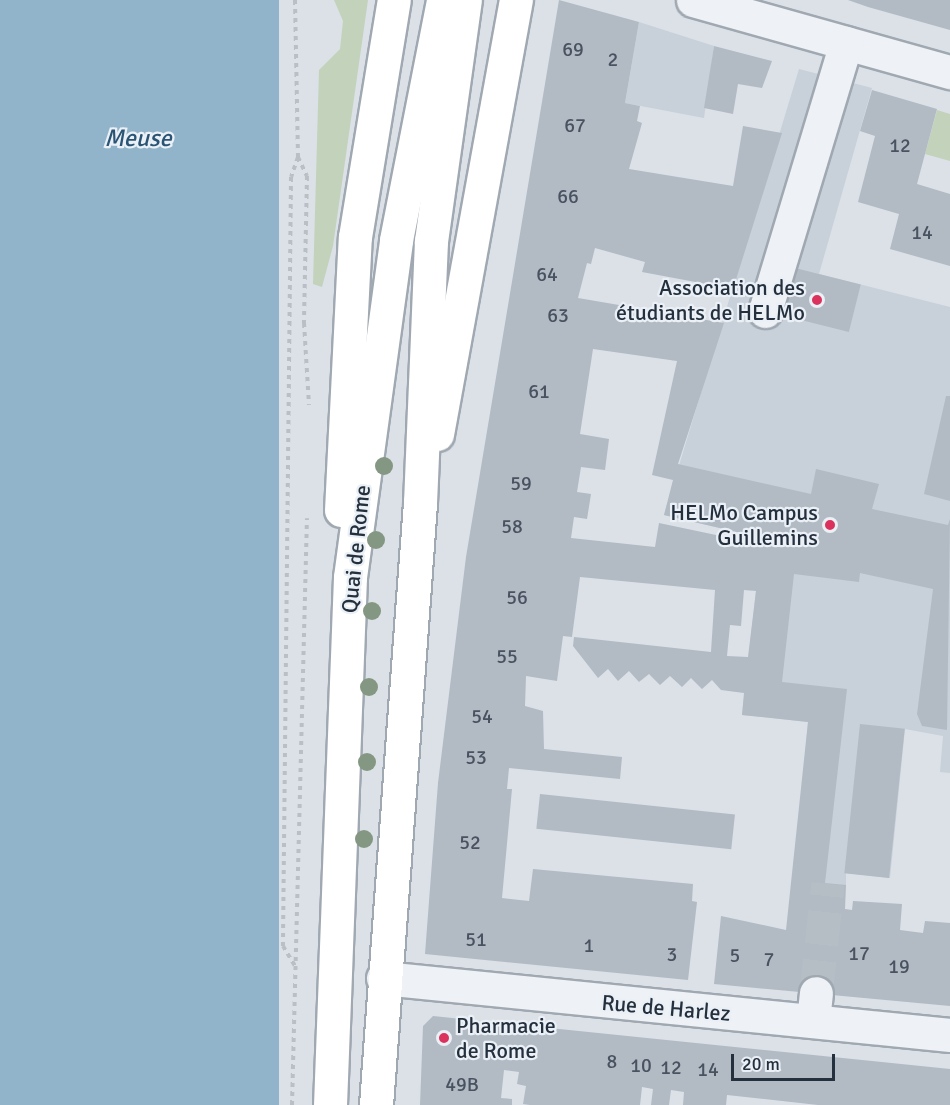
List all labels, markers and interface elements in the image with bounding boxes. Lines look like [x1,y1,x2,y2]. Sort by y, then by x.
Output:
house number: 69 [562,37,584,61]
house number: 2 [608,47,618,71]
house number: 67 [564,113,586,137]
water label: Meuse [104,125,172,153]
house number: 12 [889,133,911,157]
house number: 66 [557,184,579,208]
house number: 14 [911,220,933,244]
house number: 64 [536,262,558,286]
place label: Association des étudiants de HELMo [616,274,805,326]
marker: Association des étudiants de HELMo [810,293,824,307]
house number: 63 [547,303,569,327]
house number: 61 [528,379,550,403]
house number: 59 [510,471,532,495]
street label: Quai de Rome [336,484,376,614]
place label: HELMo Campus Guillemins [670,499,818,550]
house number: 58 [501,514,523,538]
marker: HELMo Campus Guillemins [823,518,837,532]
house number: 56 [506,585,528,609]
house number: 55 [496,644,518,668]
house number: 54 [471,704,493,728]
house number: 53 [465,745,487,769]
house number: 52 [459,830,481,854]
house number: 51 [465,927,487,951]
house number: 1 [584,933,594,957]
house number: 17 [848,941,870,965]
house number: 3 [667,942,677,966]
house number: 5 [730,943,740,967]
house number: 7 [764,947,774,971]
house number: 19 [888,954,910,978]
street label: Rue de Harlez [600,989,732,1027]
place label: Pharmacie de Rome [456,1012,556,1064]
marker: Pharmacie de Rome [437,1031,451,1045]
scale bar [734,1042,838,1080]
house number: 8 [607,1049,617,1073]
house number: 10 [630,1053,652,1077]
text: 20 m [742,1053,780,1075]
house number: 12 [660,1055,682,1079]
house number: 14 [697,1057,719,1081]
house number: 49B [445,1072,479,1096]

